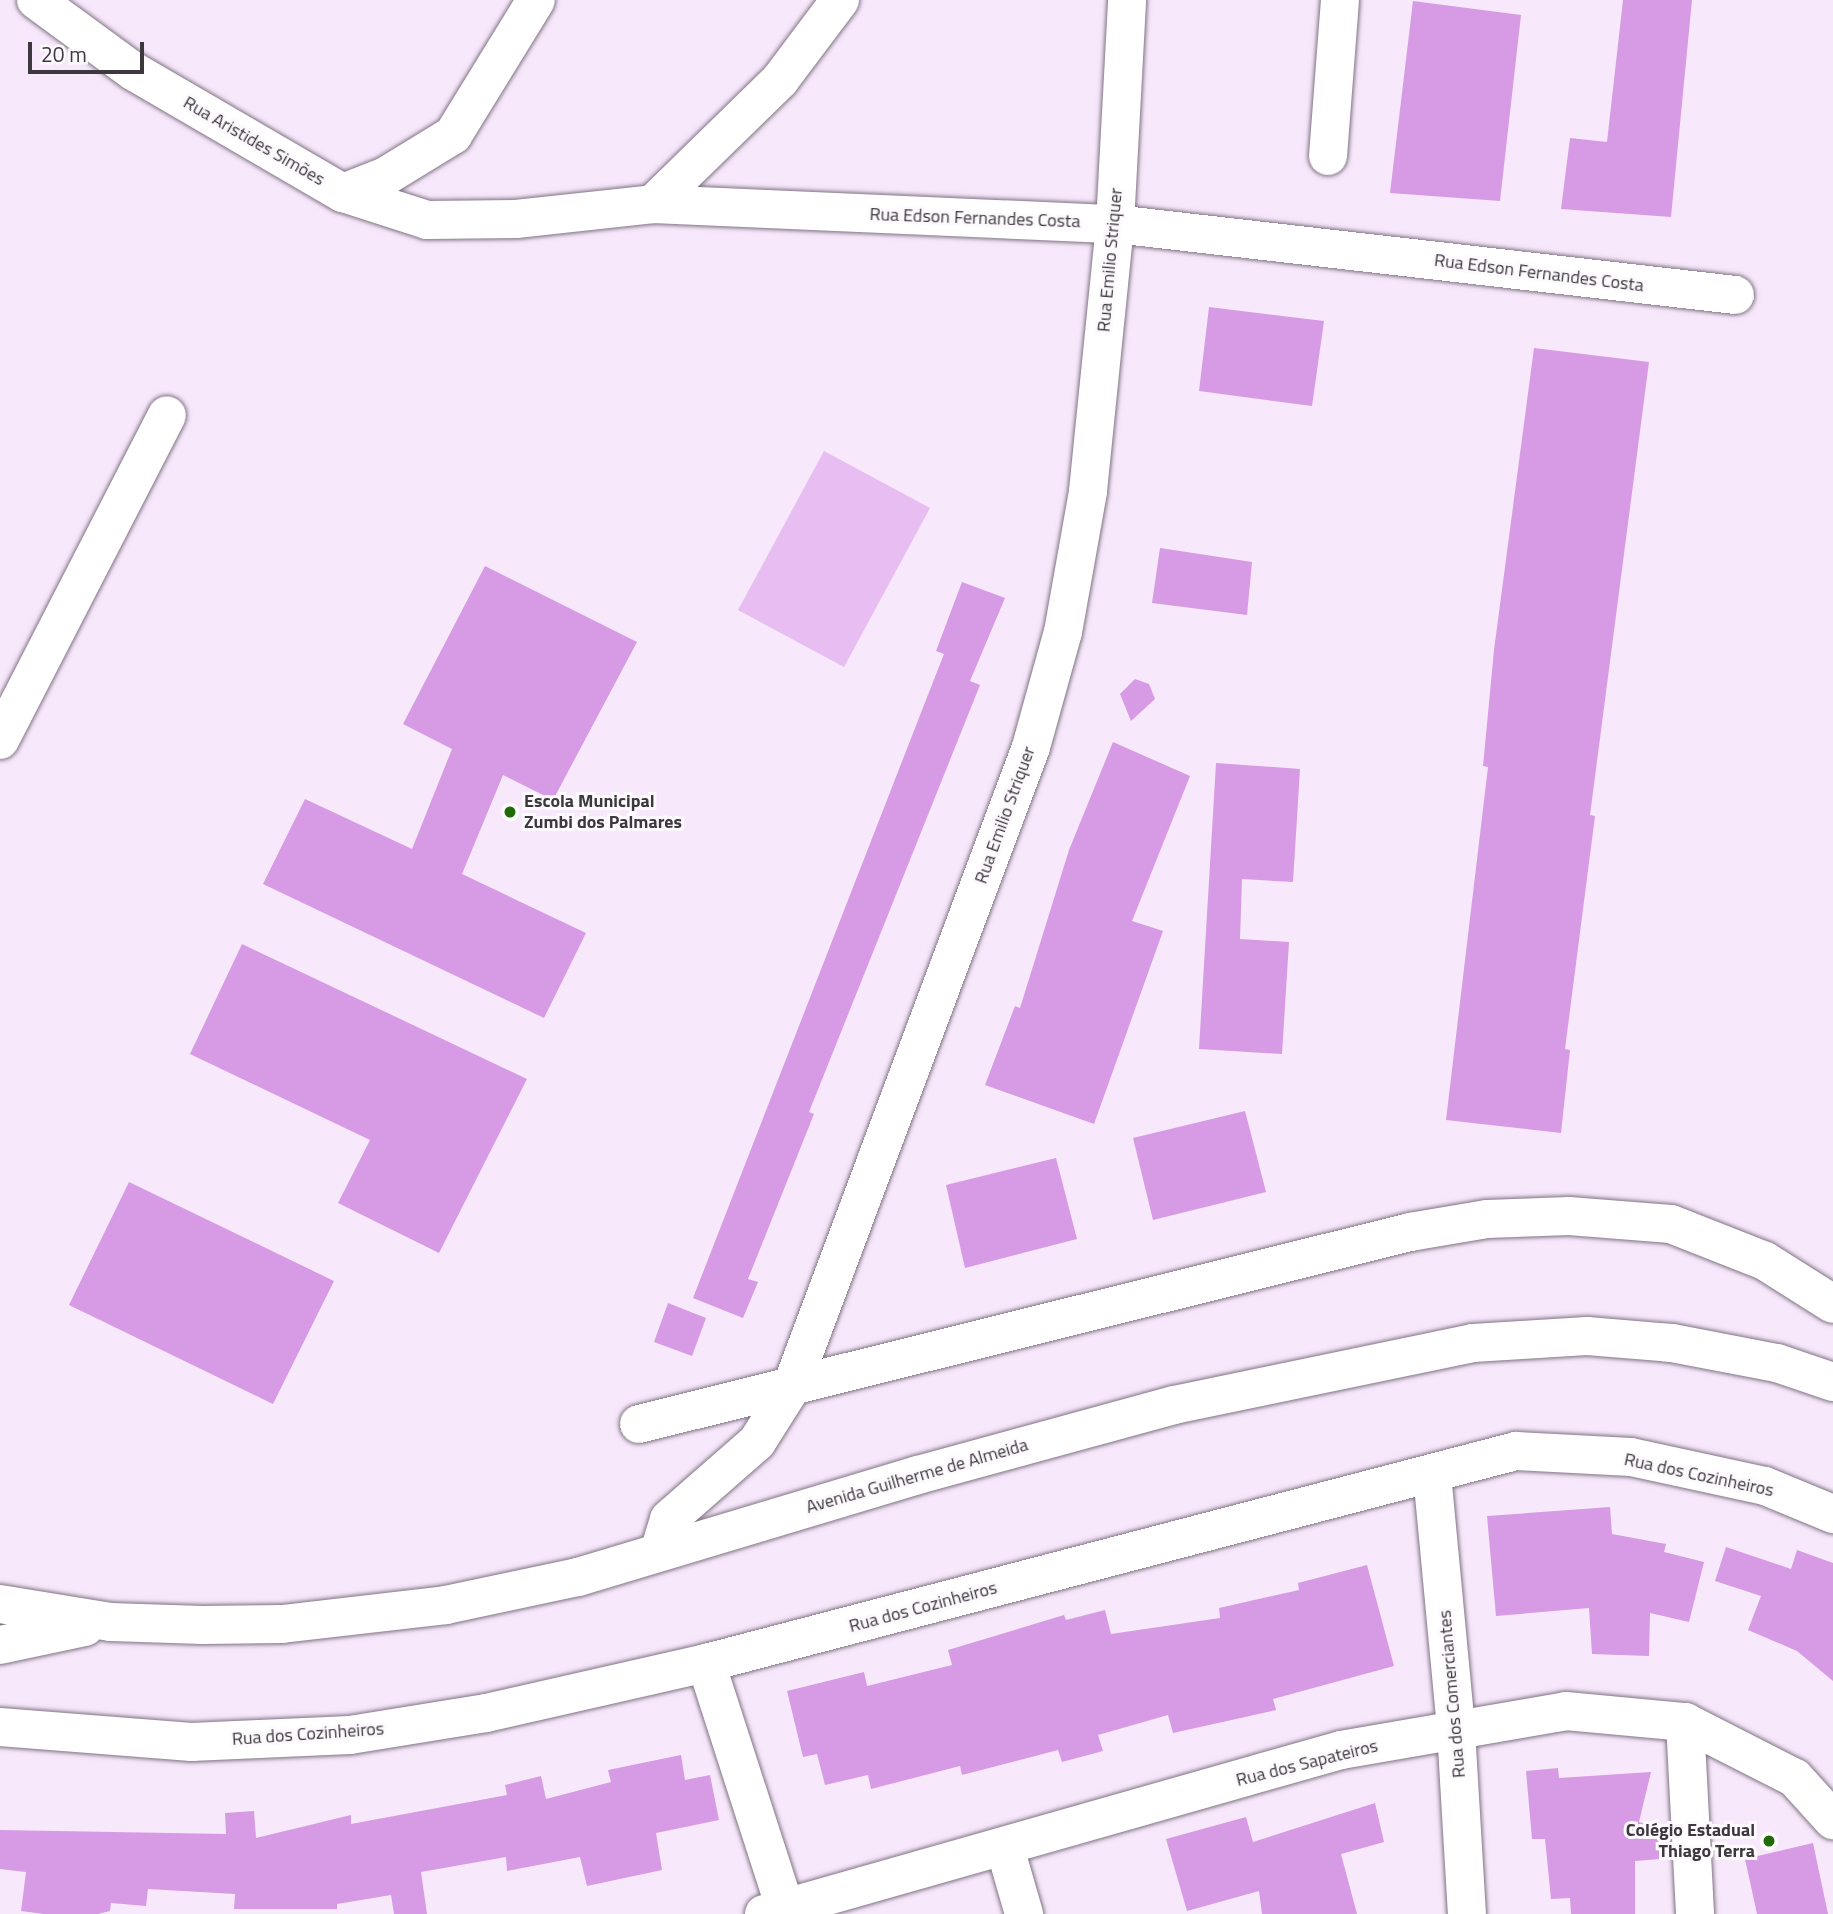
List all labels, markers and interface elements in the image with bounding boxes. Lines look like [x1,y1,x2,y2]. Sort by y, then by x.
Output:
scale bar [32,28,147,72]
text: 20 m [41,38,87,70]
street label: Rua Aristides Simões [179,92,329,190]
street label: Rua Emilio Striquer [1093,187,1127,333]
street label: Rua Edson Fernandes Costa [869,204,1081,232]
street label: Rua Edson Fernandes Costa [1433,249,1645,297]
street label: Rua Emilio Striquer [970,743,1040,887]
place label: Escola Municipal Zumbi dos Palmares [524,791,682,834]
marker: Escola Municipal Zumbi dos Palmares [502,804,518,820]
street label: Avenida Guilherme de Almeida [803,1434,1031,1518]
street label: Rua dos Cozinheiros [1622,1449,1776,1501]
street label: Rua dos Cozinheiros [847,1577,999,1637]
street label: Rua dos Comerciantes [1434,1609,1470,1779]
street label: Rua dos Cozinheiros [231,1718,385,1750]
street label: Rua dos Sapateiros [1234,1735,1380,1791]
place label: Colégio Estadual Thiago Terra [1626,1820,1755,1862]
marker: Colégio Estadual Thiago Terra [1761,1833,1777,1849]

